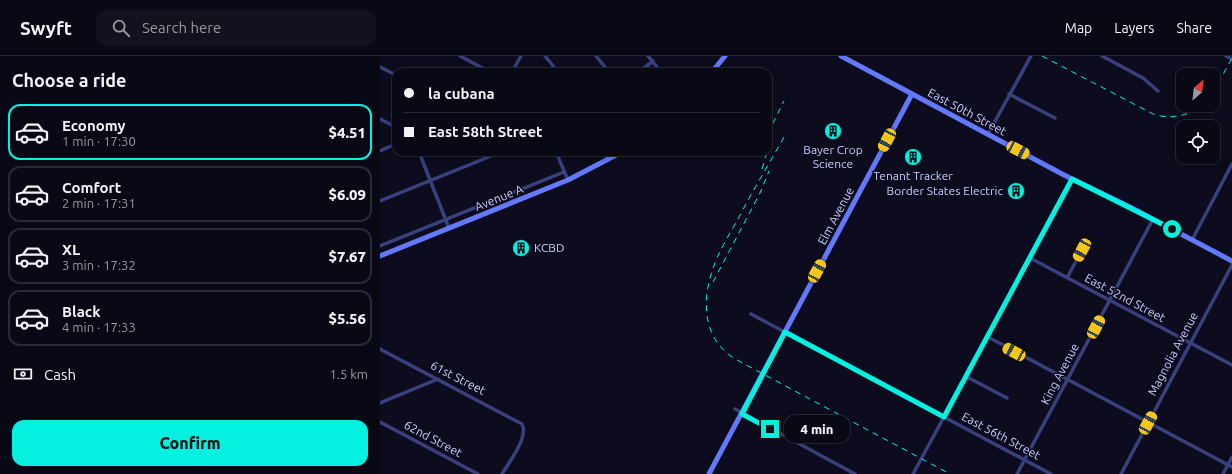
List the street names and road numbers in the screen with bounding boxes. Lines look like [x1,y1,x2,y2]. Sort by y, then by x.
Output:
street label: East 50th Street [926,85,1009,138]
street label: Avenue A [473,182,525,213]
street label: Elm Avenue [815,185,856,247]
street label: East 52nd Street [1083,271,1168,324]
street label: Magnolia Avenue [1145,310,1200,398]
street label: King Avenue [1038,341,1081,407]
street label: 61st Street [429,358,488,397]
street label: East 56th Street [960,409,1043,462]
street label: 62nd Street [402,418,465,459]

